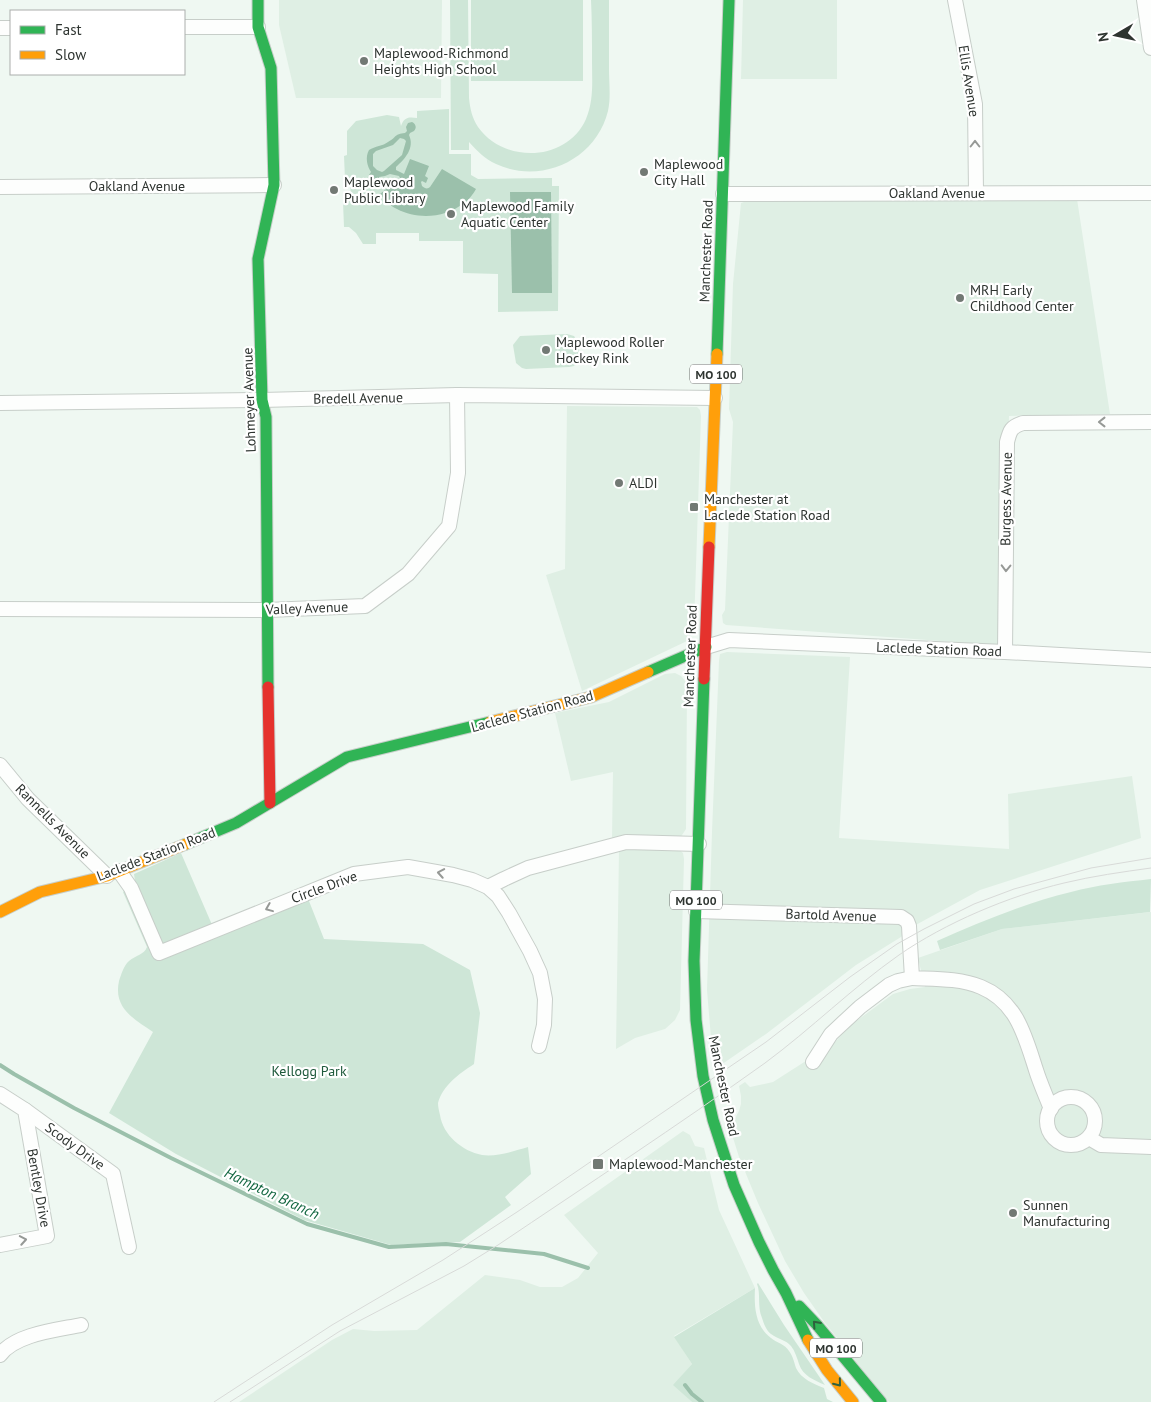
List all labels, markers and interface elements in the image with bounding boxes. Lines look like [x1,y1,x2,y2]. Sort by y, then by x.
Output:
legend [10,10,185,75]
north arrow [1091,10,1141,60]
text: Fast [55,20,82,39]
text: N [1094,31,1113,43]
place label: Maplewood-Richmond Heights High School [374,44,508,78]
street label: Ellis Avenue [954,44,984,118]
text: Slow [55,45,86,64]
marker: Maplewood-Richmond Heights High School [358,55,370,67]
one-way arrow [970,140,980,148]
place label: Maplewood City Hall [654,155,723,189]
marker: Maplewood City Hall [638,166,650,178]
place label: Maplewood Public Library [344,173,426,207]
street label: Oakland Avenue [89,177,185,195]
marker: Maplewood Public Library [328,184,340,196]
street label: Oakland Avenue [889,184,985,202]
place label: Maplewood Family Aquatic Center [461,197,574,231]
street label: Manchester Road [695,199,717,303]
marker: Maplewood Family Aquatic Center [445,208,457,220]
place label: MRH Early Childhood Center [970,281,1074,315]
marker: MRH Early Childhood Center [954,292,966,304]
place label: Maplewood Roller Hockey Rink [556,333,665,367]
marker: Maplewood Roller Hockey Rink [540,344,552,356]
street label: Lohmeyer Avenue [238,347,260,453]
road number: MO 100 [690,364,742,384]
street label: Bredell Avenue [313,388,403,408]
one-way arrow [1098,417,1106,427]
street label: Burgess Avenue [996,452,1016,546]
place label: ALDI [629,474,658,492]
marker: ALDI [613,477,625,489]
place label: Manchester at Laclede Station Road [704,490,830,524]
marker: Manchester at Laclede Station Road [688,501,700,513]
one-way arrow [1001,564,1011,572]
street label: Valley Avenue [265,598,348,618]
street label: Manchester Road [679,604,701,708]
street label: Laclede Station Road [876,638,1002,660]
street label: Laclede Station Road [469,686,595,736]
street label: Rannells Avenue [12,780,94,862]
street label: Laclede Station Road [94,823,218,885]
street label: Circle Drive [288,867,360,907]
one-way arrow [437,869,446,879]
road number: MO 100 [670,890,722,910]
one-way arrow [265,902,274,913]
street label: Bartold Avenue [785,904,877,926]
street label: Manchester Road [705,1034,743,1138]
park label: Kellogg Park [271,1062,347,1080]
street label: Scody Drive [42,1118,108,1174]
street label: Bentley Drive [23,1147,55,1229]
place label: Maplewood-Manchester [609,1155,753,1173]
marker: Maplewood-Manchester [591,1157,605,1171]
water label: Hampton Branch [222,1163,323,1223]
place label: Sunnen Manufacturing [1023,1196,1110,1230]
marker: Sunnen Manufacturing [1007,1207,1019,1219]
one-way arrow [19,1236,28,1246]
one-way arrow [813,1321,822,1330]
road number: MO 100 [810,1339,862,1358]
one-way arrow [832,1377,840,1386]

